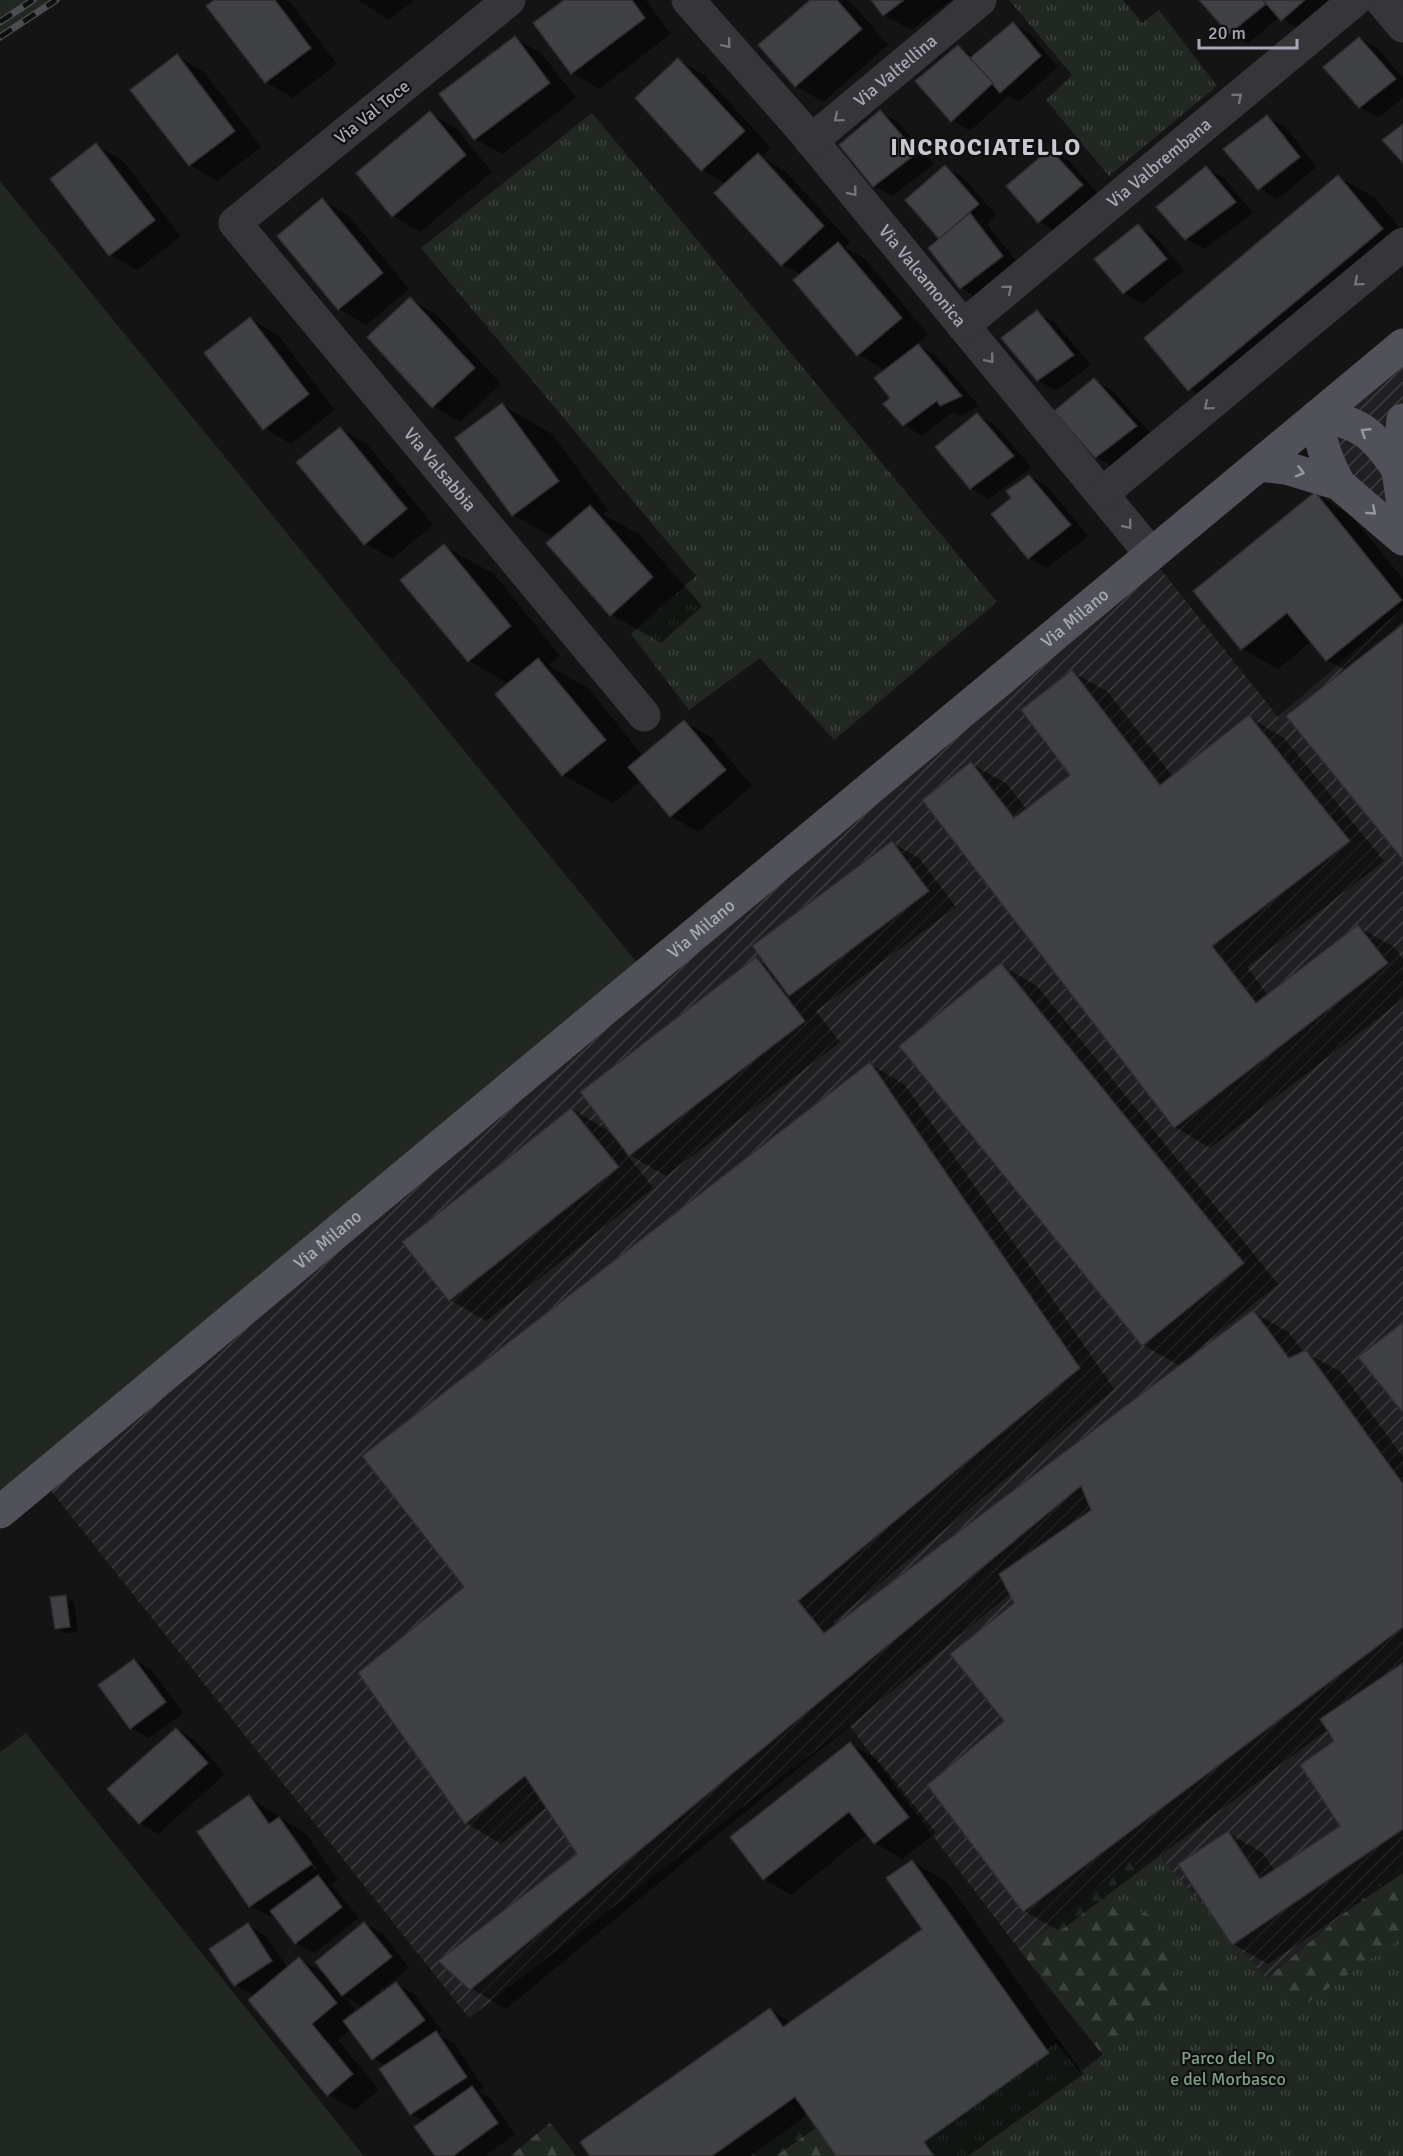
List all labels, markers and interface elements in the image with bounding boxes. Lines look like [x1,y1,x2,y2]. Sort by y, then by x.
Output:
scale bar [1199,12,1296,50]
text: 20 m [1208,22,1246,44]
street label: Via Valtellina [849,30,941,111]
one-way arrow [720,37,731,48]
street label: Via Val Toce [330,75,414,149]
one-way arrow [1231,93,1242,104]
one-way arrow [834,111,845,122]
street label: Via Valbrembana [1102,113,1216,213]
district label: INCROCIATELLO [890,132,1082,162]
one-way arrow [846,185,857,196]
street label: Via Valcamonica [874,220,971,331]
one-way arrow [1354,274,1365,285]
one-way arrow [1001,285,1012,296]
one-way arrow [983,352,994,363]
one-way arrow [1204,399,1215,410]
street label: Via Valsabbia [399,423,481,516]
one-way arrow [1361,428,1371,440]
one-way arrow [1294,464,1304,477]
one-way arrow [1365,504,1376,515]
one-way arrow [1121,518,1132,529]
street label: Via Milano [1036,584,1113,653]
street label: Via Milano [663,894,739,963]
street label: Via Milano [289,1205,366,1274]
park label: Parco del Po e del Morbasco [1170,2047,1286,2090]

